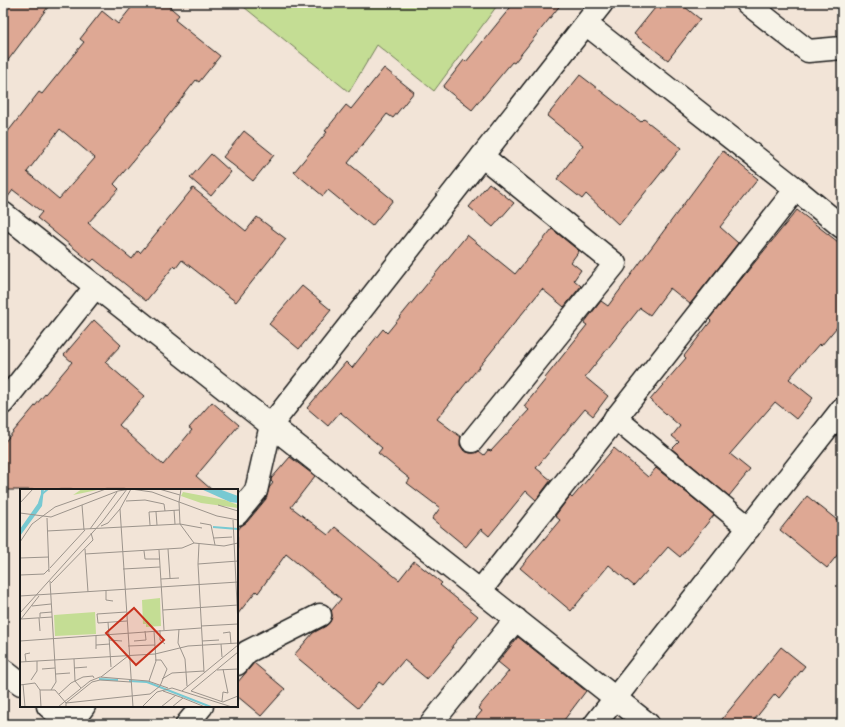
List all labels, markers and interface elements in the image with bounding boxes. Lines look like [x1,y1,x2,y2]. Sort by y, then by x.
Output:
inset map [20,489,238,707]

